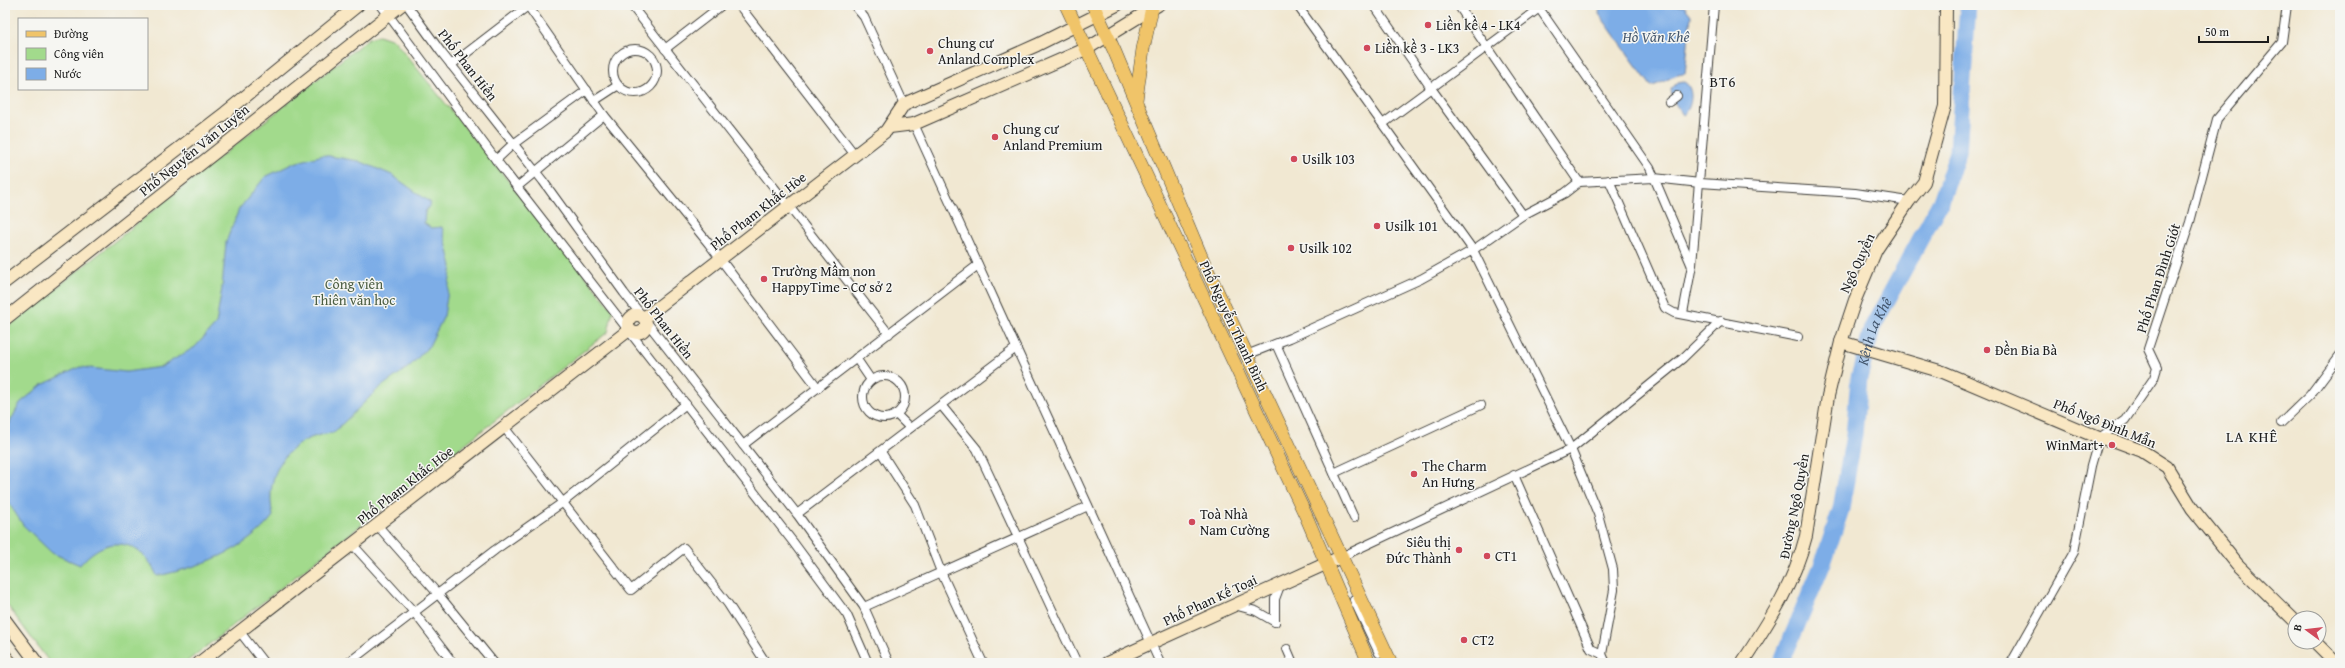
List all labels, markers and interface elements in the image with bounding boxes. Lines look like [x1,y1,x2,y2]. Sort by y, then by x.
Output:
place label: Liền kề 4 - LK4 [1436,15,1521,35]
legend [18,18,148,90]
scale bar [2199,18,2268,44]
marker: Liền kề 4 - LK4 [1423,20,1433,30]
text: 50 m [2205,23,2229,40]
text: Đường [54,25,88,42]
street label: Phố Phan Hiền [434,25,503,105]
water label: Hồ Văn Khê [1621,26,1690,47]
place label: Chung cư Anland Complex [938,33,1035,69]
place label: Liền kề 3 - LK3 [1375,38,1460,58]
marker: Liền kề 3 - LK3 [1362,43,1372,53]
text: Công viên [54,45,104,62]
marker: Chung cư Anland Complex [925,46,935,56]
text: Nước [54,65,82,82]
district label: BT6 [1709,71,1737,92]
street label: Phố Nguyễn Văn Luyện [135,99,253,201]
place label: Chung cư Anland Premium [1003,119,1103,155]
marker: Chung cư Anland Premium [990,132,1000,142]
place label: Usilk 103 [1302,149,1355,169]
marker: Usilk 103 [1289,154,1299,164]
street label: Phố Phạm Khắc Hòe [706,167,811,255]
place label: Usilk 101 [1385,216,1438,236]
marker: Usilk 101 [1372,221,1382,231]
street label: Phố Phan Đình Giót [2131,221,2185,335]
street label: Ngô Quyền [1834,230,1880,296]
place label: Usilk 102 [1299,238,1352,258]
marker: Usilk 102 [1286,243,1296,253]
street label: Phố Nguyễn Thanh Bình [1195,257,1273,395]
place label: Trường Mầm non HappyTime - Cơ sở 2 [772,261,892,297]
park label: Công viên Thiên văn học [313,274,395,310]
marker: Trường Mầm non HappyTime - Cơ sở 2 [759,274,769,284]
street label: Phố Phan Hiền [630,283,699,363]
water label: Kênh La Khê [1852,293,1897,368]
place label: Đền Bia Bà [1995,340,2058,360]
marker: Đền Bia Bà [1982,345,1992,355]
street label: Phố Ngô Đình Mẫn [2051,393,2159,453]
district label: LA KHÊ [2226,426,2278,447]
place label: WinMart+ [2046,435,2104,455]
marker: WinMart+ [2107,440,2117,450]
street label: Phố Phạm Khắc Hòe [353,441,458,529]
street label: Đường Ngô Quyền [1774,452,1814,560]
place label: The Charm An Hưng [1422,456,1487,492]
marker: The Charm An Hưng [1409,469,1419,479]
place label: Toà Nhà Nam Cường [1200,504,1269,540]
marker: Toà Nhà Nam Cường [1187,517,1197,527]
place label: Siêu thị Đức Thành [1386,532,1451,568]
marker: Siêu thị Đức Thành [1454,545,1464,555]
place label: CT1 [1495,546,1517,566]
marker: CT1 [1482,551,1492,561]
street label: Phố Phan Kế Toại [1160,569,1260,631]
north arrow [2287,610,2327,650]
text: B [2289,622,2306,633]
place label: CT2 [1472,630,1494,650]
marker: CT2 [1459,635,1469,645]

